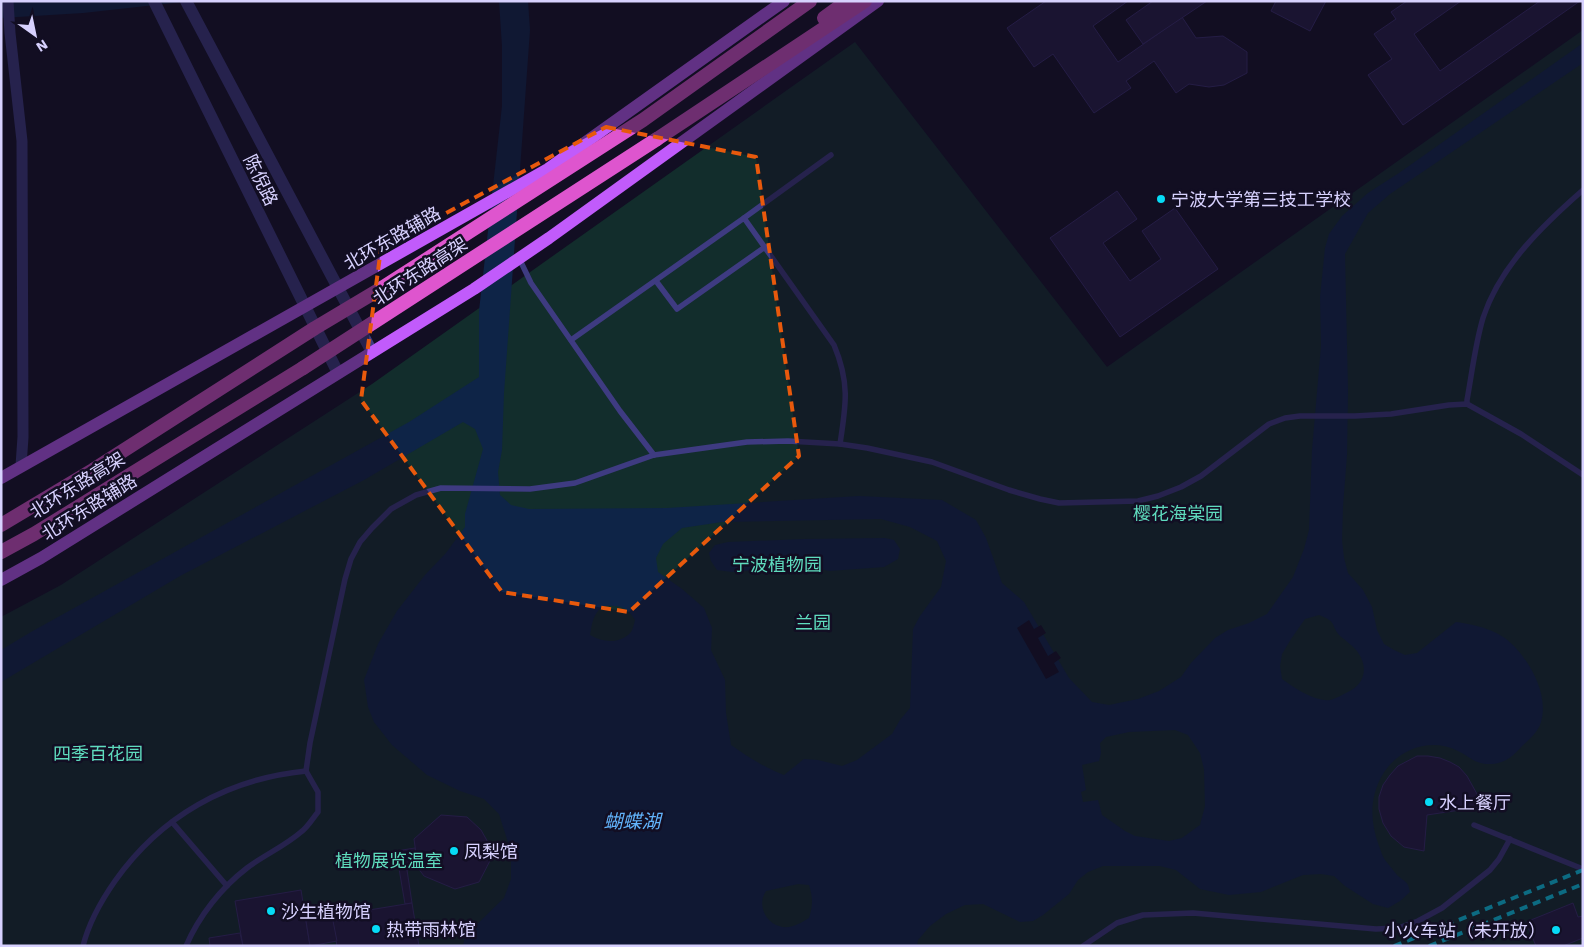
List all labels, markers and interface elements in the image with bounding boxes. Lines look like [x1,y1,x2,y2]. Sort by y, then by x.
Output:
north arrow [10,10,60,60]
text: N [33,36,51,55]
street label: 陈倪路 [240,151,282,209]
place label: 宁波大学第三技工学校 [1171,189,1351,210]
marker: 宁波大学第三技工学校 [1155,193,1167,205]
street label: 北环东路辅路 [340,202,444,274]
street label: 北环东路高架 [369,233,471,309]
street label: 北环东路高架 [26,447,128,523]
street label: 北环东路辅路 [38,469,140,545]
park label: 樱花海棠园 [1133,503,1223,524]
park label: 宁波植物园 [732,554,822,575]
park label: 兰园 [795,612,831,633]
park label: 四季百花园 [53,743,143,764]
place label: 水上餐厅 [1439,792,1511,813]
marker: 水上餐厅 [1423,796,1435,808]
water label: 蝴蝶湖 [603,810,663,833]
place label: 凤梨馆 [464,841,518,862]
marker: 凤梨馆 [448,845,460,857]
park label: 植物展览温室 [335,850,443,871]
place label: 沙生植物馆 [281,901,371,922]
marker: 沙生植物馆 [265,905,277,917]
place label: 热带雨林馆 [386,919,476,940]
place label: 小火车站（未开放） [1384,920,1546,941]
marker: 热带雨林馆 [370,923,382,935]
marker: 小火车站（未开放） [1550,924,1562,936]

